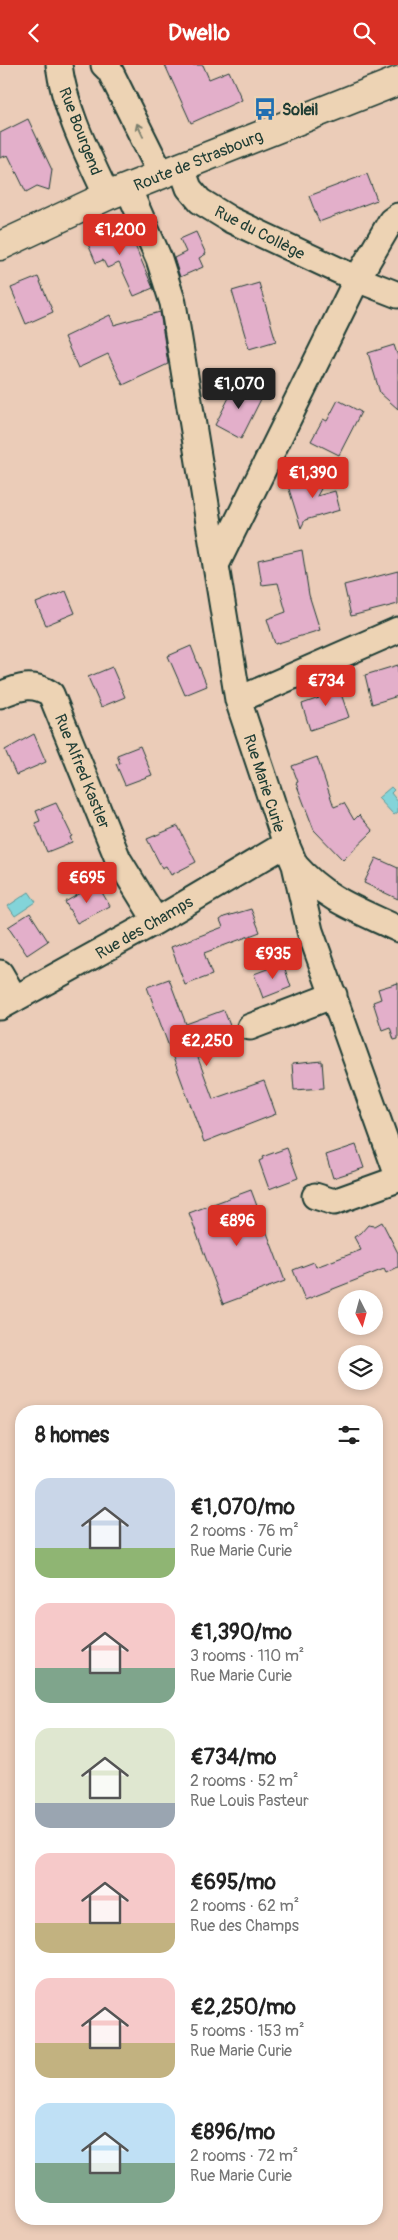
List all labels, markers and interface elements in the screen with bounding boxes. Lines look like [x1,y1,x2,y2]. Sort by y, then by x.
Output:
icon: back [20,19,48,47]
text: Dwello [168,19,230,47]
icon: search [350,19,378,47]
street label: Rue Bourgend [54,85,106,178]
bus stop icon: Soleil [252,96,278,122]
place label: Soleil [282,100,318,120]
one-way arrow [135,123,144,138]
street label: Route de Strasbourg [131,126,266,196]
street label: Rue du Collège [211,202,308,264]
pin: €1,200 [79,213,161,256]
text: €1,200 [94,220,146,240]
pin: €1,070 [198,367,280,410]
text: €1,070 [213,374,265,394]
pin: €1,390 [272,457,354,499]
text: €1,390 [289,463,337,483]
pin: €734 [296,665,356,707]
text: €734 [307,671,345,691]
street label: Rue Alfred Kastler [50,711,114,832]
street label: Rue Marie Curie [239,732,289,835]
pin: €695 [57,861,117,904]
text: €695 [69,868,105,888]
street label: Rue des Champs [92,892,197,964]
pin: €935 [243,937,303,980]
text: €935 [255,944,291,964]
pin: €2,250 [166,1025,248,1067]
text: €2,250 [181,1031,233,1051]
pin: €896 [207,1205,267,1247]
text: €896 [219,1211,255,1231]
north arrow [338,1290,382,1335]
map controls [338,1290,383,1390]
button: layers [338,1345,383,1390]
icon: filters [335,1421,363,1449]
text: 8 homes [35,1422,109,1449]
text: €1,070/mo [190,1494,295,1521]
icon: home [75,1498,135,1558]
text: 2 rooms · 76 m² [190,1521,299,1541]
text: Rue Marie Curie [190,1541,292,1561]
text: €1,390/mo [190,1619,292,1646]
icon: home [75,1623,135,1683]
text: 3 rooms · 110 m² [190,1646,304,1666]
text: Rue Marie Curie [190,1666,292,1686]
text: €734/mo [190,1744,276,1771]
icon: home [75,1748,135,1808]
text: 2 rooms · 52 m² [190,1771,299,1791]
text: Rue Louis Pasteur [190,1791,309,1811]
text: €695/mo [190,1869,276,1896]
icon: home [75,1873,135,1933]
text: 2 rooms · 62 m² [190,1896,299,1916]
text: Rue des Champs [190,1916,299,1936]
text: €2,250/mo [190,1994,296,2021]
icon: home [75,1998,135,2058]
text: 5 rooms · 153 m² [190,2021,305,2041]
text: Rue Marie Curie [190,2041,292,2061]
text: €896/mo [190,2119,275,2146]
icon: home [75,2123,135,2183]
text: 2 rooms · 72 m² [190,2146,298,2166]
text: Rue Marie Curie [190,2166,292,2186]

